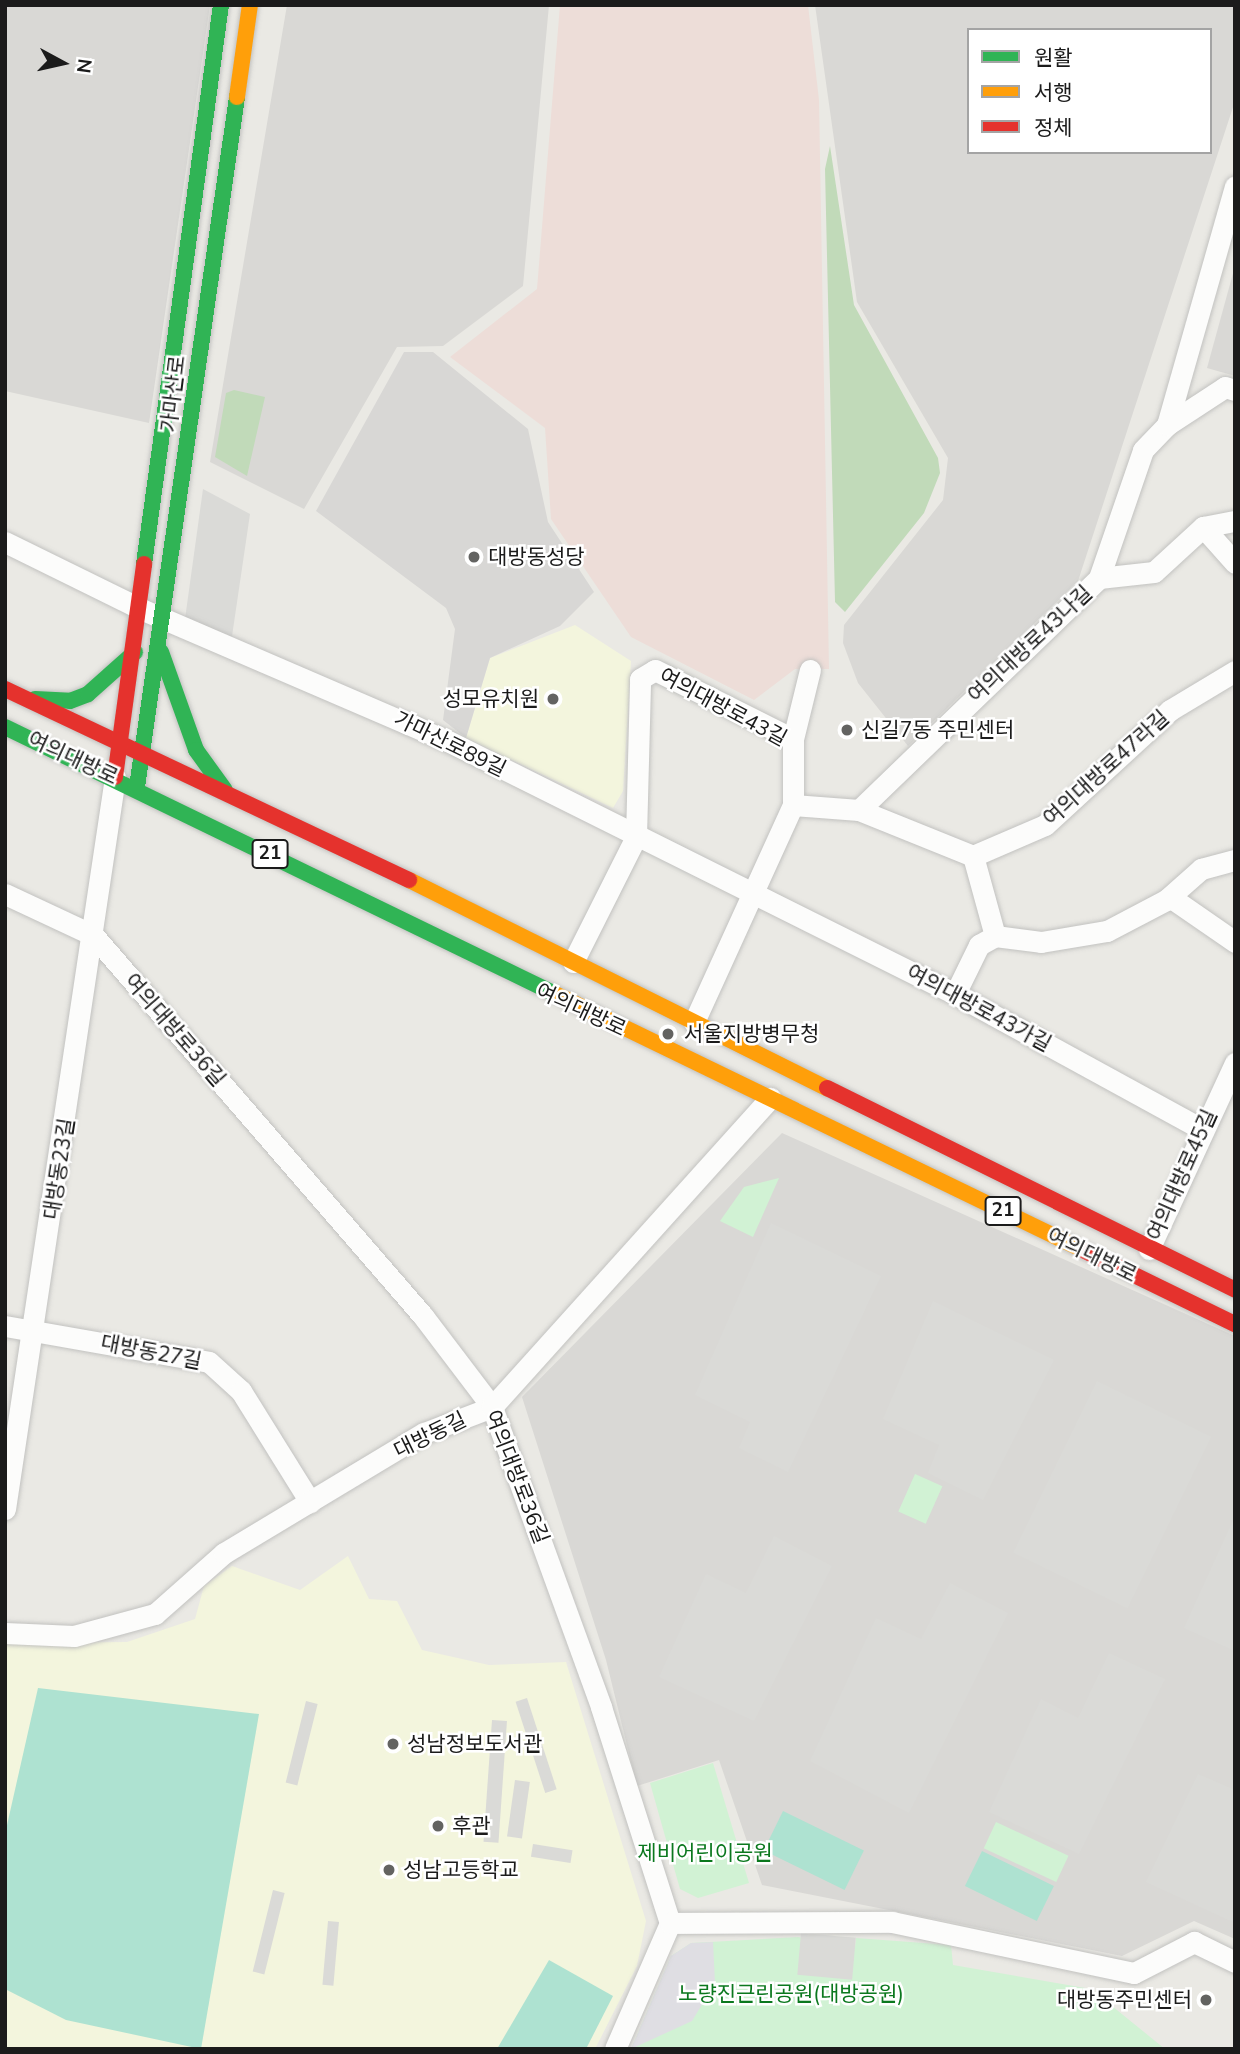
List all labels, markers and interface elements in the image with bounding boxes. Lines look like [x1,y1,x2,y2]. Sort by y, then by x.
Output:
north arrow [28,28,98,98]
legend [967,28,1212,154]
text: 원활 [1034,44,1073,72]
text: N [70,57,98,75]
text: 서행 [1034,79,1073,107]
text: 정체 [1034,114,1073,142]
street label: 가마산로 [156,354,190,434]
place label: 대방동성당 [488,544,585,570]
marker: 대방동성당 [466,549,482,565]
street label: 여의대방로43나길 [963,580,1097,708]
street label: 여의대방로43길 [655,663,791,751]
place label: 성모유치원 [442,686,539,712]
marker: 성모유치원 [545,691,561,707]
street label: 여의대방로47라길 [1038,705,1174,831]
street label: 가마산로89길 [390,706,510,782]
place label: 신길7동 주민센터 [861,717,1014,743]
marker: 신길7동 주민센터 [839,722,855,738]
street label: 여의대방로 [24,726,122,790]
road number: 21 [251,838,289,870]
street label: 여의대방로43가길 [902,959,1056,1057]
street label: 여의대방로36길 [119,968,231,1092]
street label: 여의대방로 [532,978,630,1042]
place label: 서울지방병무청 [684,1021,819,1047]
marker: 서울지방병무청 [658,1024,678,1044]
street label: 여의대방로45길 [1142,1105,1222,1245]
street label: 대방동23길 [39,1116,79,1222]
road number: 21 [984,1196,1022,1226]
street label: 여의대방로 [1043,1223,1141,1287]
street label: 대방동27길 [98,1330,204,1374]
street label: 대방동길 [390,1407,470,1463]
street label: 여의대방로36길 [480,1407,554,1547]
place label: 성남정보도서관 [407,1731,542,1757]
marker: 성남정보도서관 [385,1736,401,1752]
place label: 후관 [452,1813,491,1839]
marker: 후관 [430,1818,446,1834]
park label: 제비어린이공원 [637,1840,773,1866]
place label: 성남고등학교 [403,1857,519,1883]
marker: 성남고등학교 [381,1862,397,1878]
park label: 노량진근린공원(대방공원) [678,1981,904,2007]
place label: 대방동주민센터 [1057,1987,1192,2013]
marker: 대방동주민센터 [1198,1992,1214,2008]

